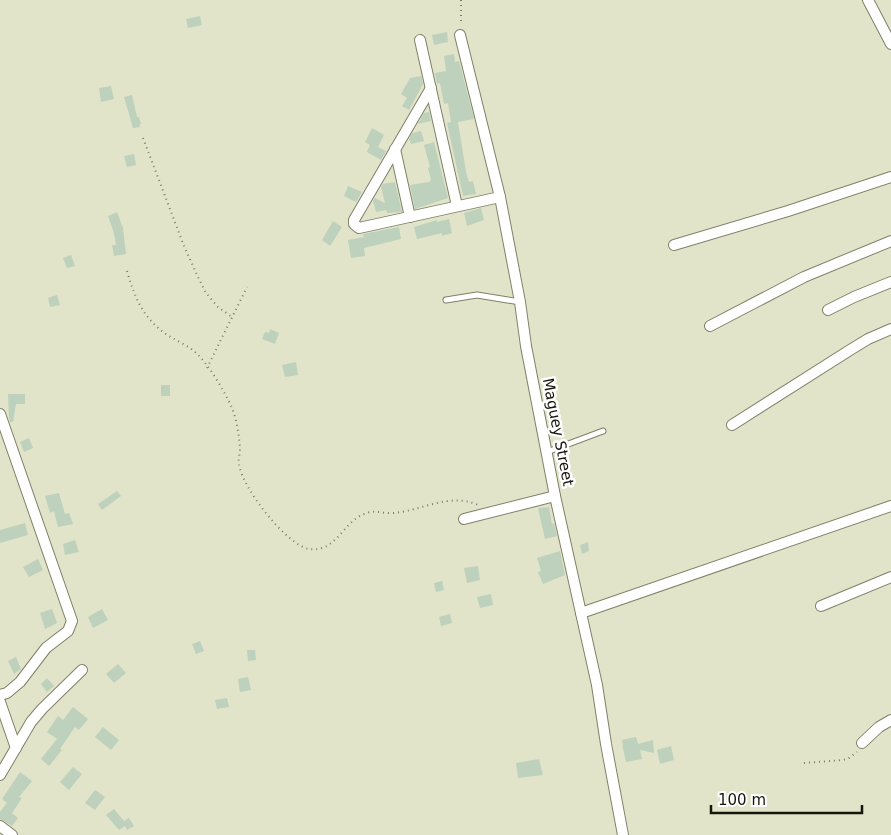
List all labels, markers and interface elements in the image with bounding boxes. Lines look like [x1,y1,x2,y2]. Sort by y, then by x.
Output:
street label: Maguey Street [539,376,577,488]
scale bar [711,782,862,814]
text: 100 m [718,791,766,809]

